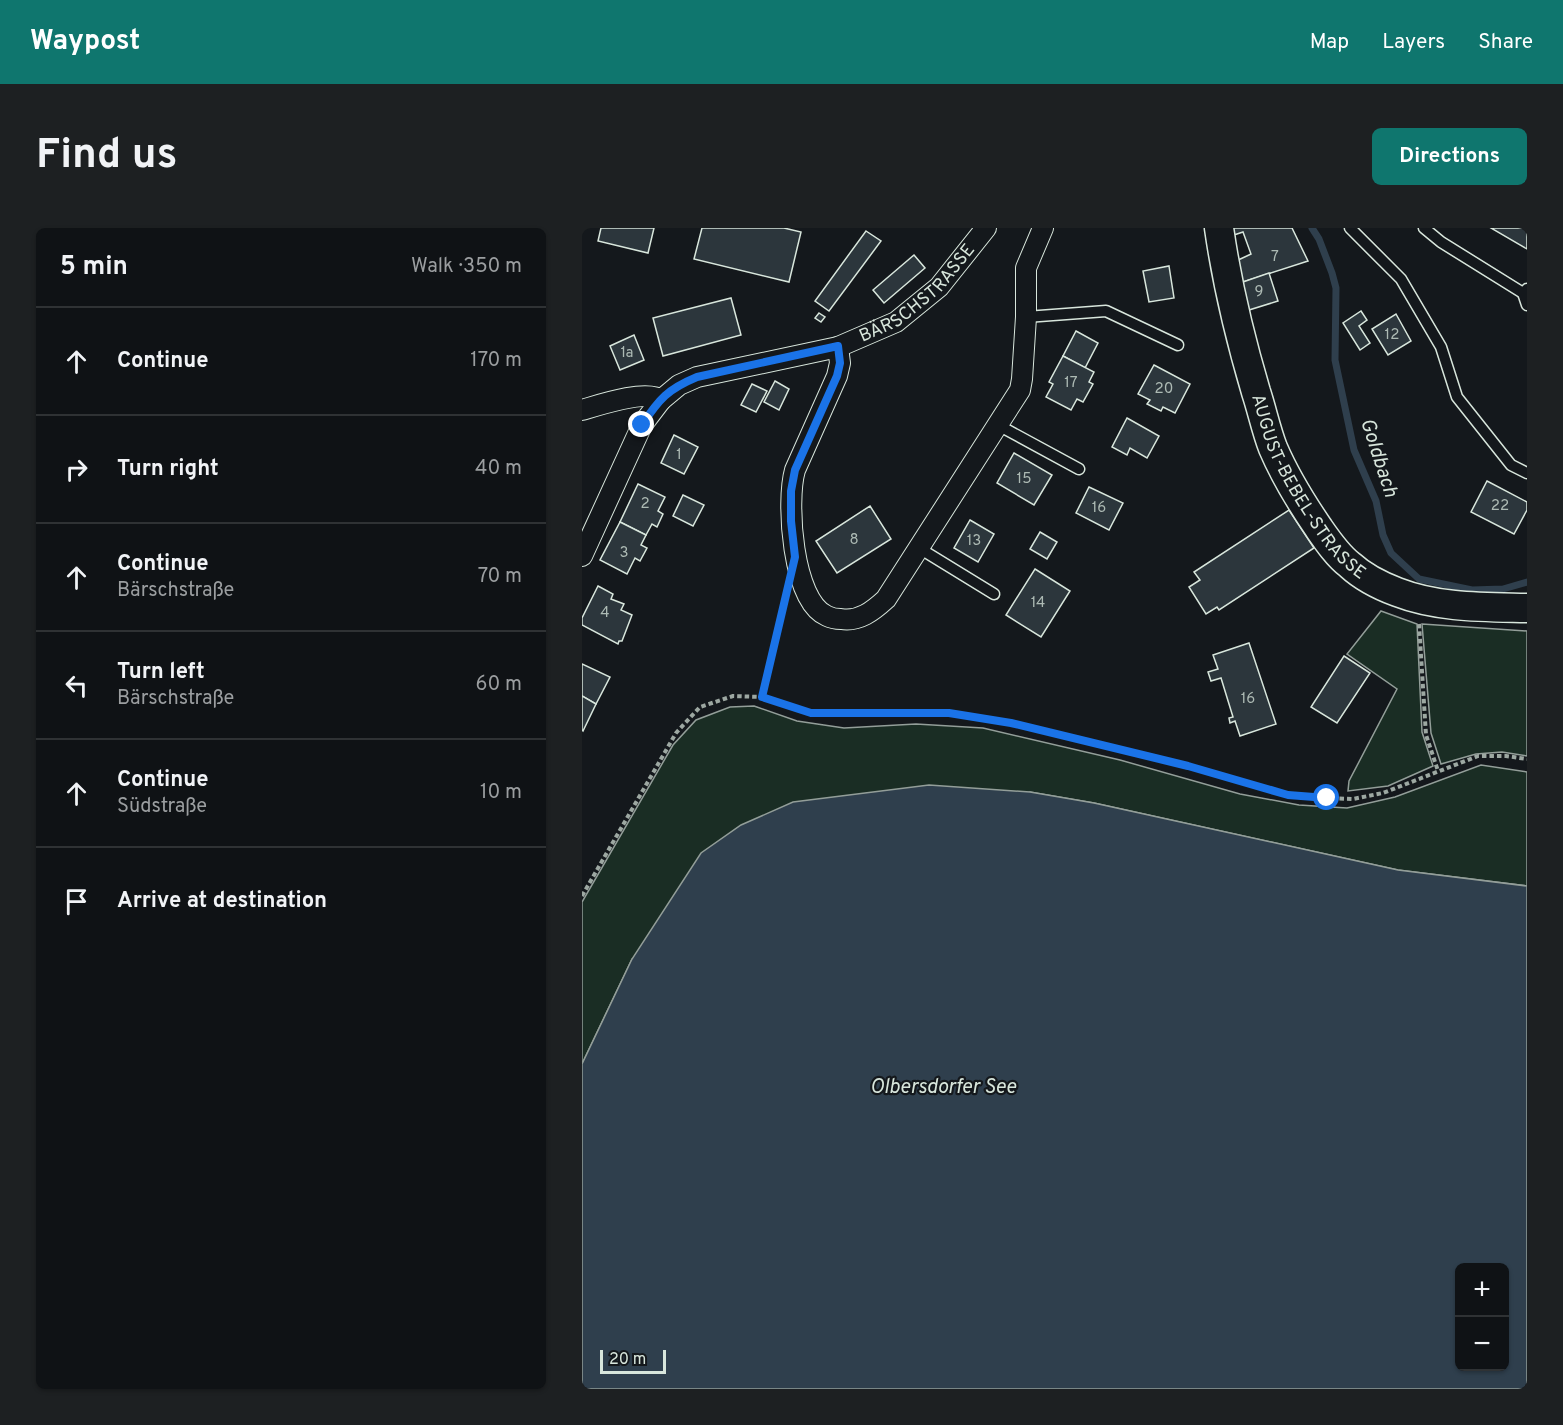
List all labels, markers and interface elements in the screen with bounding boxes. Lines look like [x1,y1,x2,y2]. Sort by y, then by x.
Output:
text: Waypost [30,24,140,60]
text: Map [1310,29,1349,56]
text: Layers [1382,29,1445,56]
text: Share [1478,29,1533,56]
button: Directions [1372,128,1527,185]
text: Find us [36,130,177,183]
street label: BÄRSCHSTRASSE [856,239,980,348]
house number: 7 [1271,248,1279,267]
text: 5 min [60,251,128,284]
text: Walk · 350 m [411,254,522,280]
house number: 9 [1255,283,1263,302]
house number: 12 [1385,326,1399,345]
house number: 1a [620,344,634,363]
icon: ahead [60,345,93,378]
text: Continue [117,348,208,375]
text: 170 m [470,348,522,374]
house number: 17 [1064,374,1078,393]
house number: 20 [1155,380,1173,399]
street label: AUGUST-BEBEL-STRASSE [1246,391,1370,585]
route end [628,411,654,437]
water label: Goldbach [1353,415,1403,501]
house number: 1 [676,446,682,465]
icon: right [60,453,93,486]
text: Turn right [117,456,219,483]
text: 40 m [475,456,522,482]
house number: 15 [1017,470,1031,489]
house number: 2 [640,495,650,514]
house number: 22 [1491,497,1509,516]
house number: 16 [1092,499,1106,518]
house number: 8 [849,531,859,550]
house number: 13 [967,532,981,551]
house number: 3 [619,544,629,563]
text: Continue [117,551,208,578]
icon: ahead [60,561,93,594]
text: 70 m [478,564,522,590]
text: Bärschstraße [117,578,234,604]
house number: 14 [1031,594,1045,613]
house number: 4 [600,604,610,623]
text: Turn left [117,659,205,686]
icon: left [60,669,93,702]
text: 60 m [476,672,522,698]
text: Bärschstraße [117,686,234,712]
house number: 16 [1241,690,1255,709]
text: Continue [117,767,208,794]
icon: ahead [60,777,93,810]
text: 10 m [480,780,522,806]
route start [1313,784,1339,810]
text: Südstraße [117,794,207,820]
icon: arrive [60,885,93,918]
text: Arrive at destination [117,888,327,915]
water label: Olbersdorfer See [870,1075,1017,1101]
map controls [1455,1263,1509,1371]
button: + [1455,1263,1509,1317]
button: − [1455,1317,1509,1371]
scale bar [600,1347,666,1374]
text: 20 m [609,1350,646,1370]

